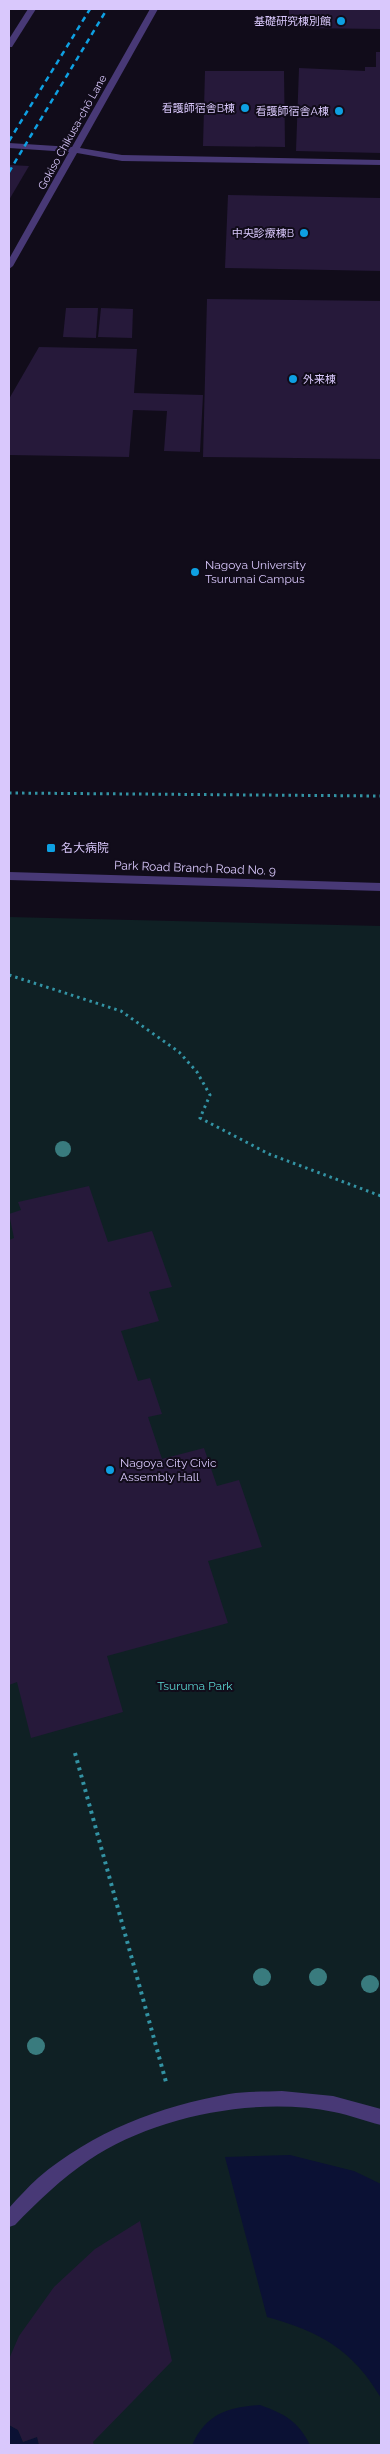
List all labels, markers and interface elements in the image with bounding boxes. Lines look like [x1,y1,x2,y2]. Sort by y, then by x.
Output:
place label: 基礎研究棟別館 [254,15,331,28]
marker: 基礎研究棟別館 [335,15,347,27]
street label: Gokiso Chikusa-chō Lane [35,72,110,192]
place label: 看護師宿舎B棟 [162,102,235,115]
marker: 看護師宿舎B棟 [239,102,251,114]
place label: 看護師宿舎A棟 [256,105,329,118]
marker: 看護師宿舎A棟 [333,105,345,117]
place label: 中央診療棟B [232,227,294,240]
marker: 中央診療棟B [298,227,310,239]
marker: 外来棟 [287,373,299,385]
place label: 外来棟 [303,373,336,386]
place label: Nagoya University Tsurumai Campus [205,558,306,586]
marker: Nagoya University Tsurumai Campus [189,566,201,578]
place label: 名大病院 [61,841,109,855]
marker: 名大病院 [45,842,57,854]
street label: Park Road Branch Road No. 9 [114,858,276,878]
place label: Nagoya City Civic Assembly Hall [120,1456,217,1484]
marker: Nagoya City Civic Assembly Hall [104,1464,116,1476]
park label: Tsuruma Park [157,1679,233,1693]

